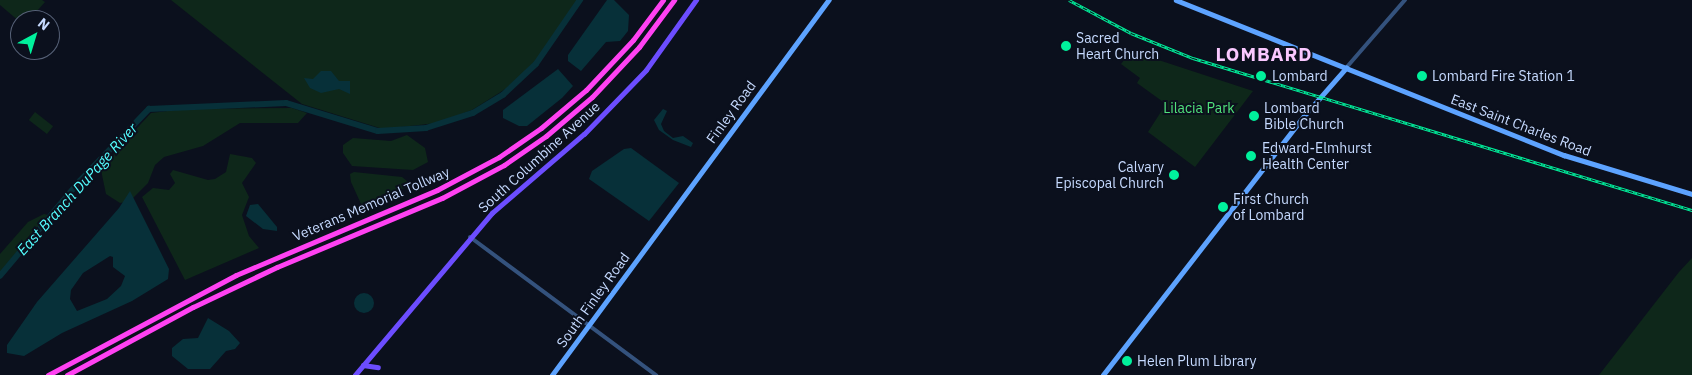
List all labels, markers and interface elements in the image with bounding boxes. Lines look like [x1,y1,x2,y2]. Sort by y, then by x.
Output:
north arrow [10,10,60,60]
text: N [34,14,53,34]
place label: Sacred Heart Church [1076,30,1159,62]
marker: Sacred Heart Church [1060,40,1072,52]
district label: LOMBARD [1215,44,1313,66]
place label: Lombard [1272,68,1328,84]
place label: Lombard Fire Station 1 [1432,68,1575,84]
marker: Lombard [1254,69,1268,83]
marker: Lombard Fire Station 1 [1416,70,1428,82]
street label: Finley Road [703,77,759,147]
street label: East Saint Charles Road [1448,90,1594,160]
street label: South Columbine Avenue [475,98,603,216]
park label: Lilacia Park [1163,100,1235,116]
place label: Lombard Bible Church [1264,100,1344,132]
marker: Lombard Bible Church [1248,110,1260,122]
water label: East Branch DuPage River [13,119,141,259]
place label: Edward-Elmhurst Health Center [1262,140,1372,172]
marker: Edward-Elmhurst Health Center [1244,149,1258,163]
place label: Calvary Episcopal Church [1055,159,1164,192]
street label: Veterans Memorial Tollway [290,163,452,245]
marker: Calvary Episcopal Church [1168,169,1180,181]
place label: First Church of Lombard [1233,191,1309,223]
marker: First Church of Lombard [1217,201,1229,213]
street label: South Finley Road [553,249,633,351]
place label: Helen Plum Library [1137,353,1257,369]
marker: Helen Plum Library [1121,355,1133,367]

